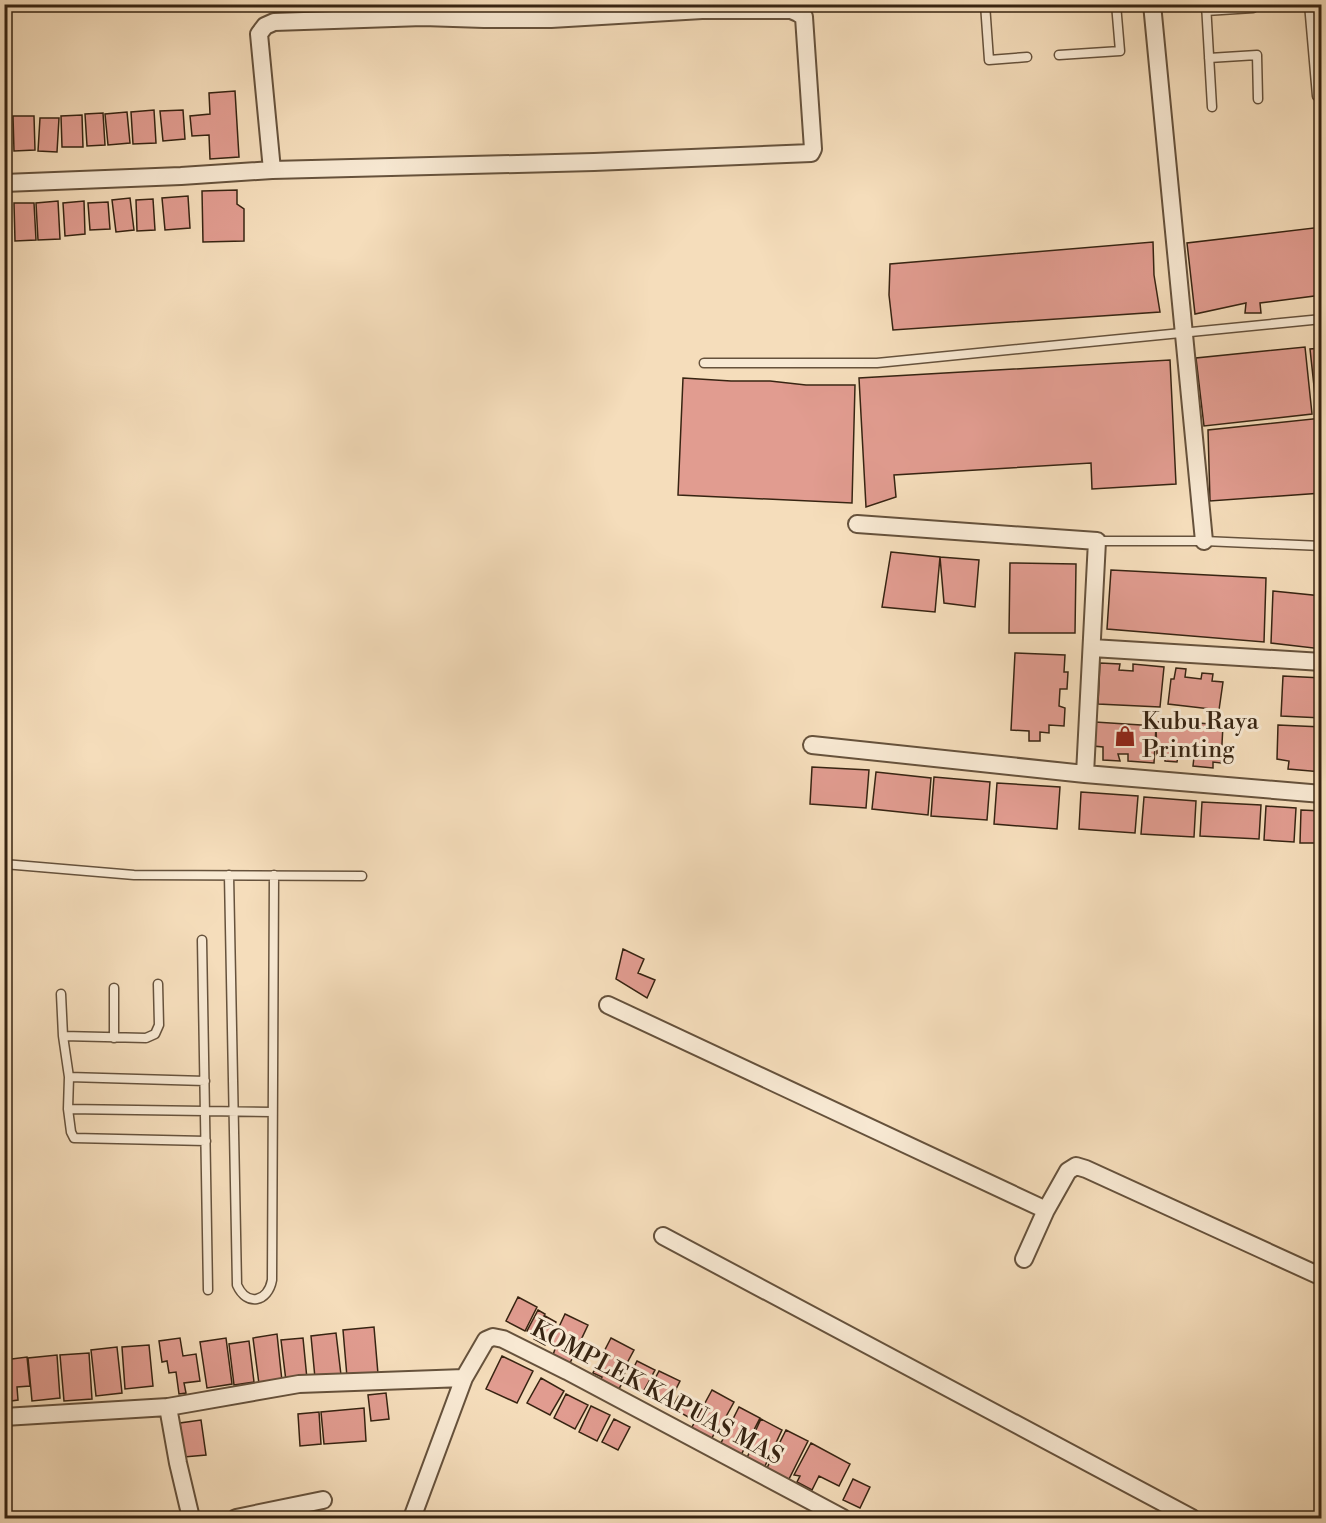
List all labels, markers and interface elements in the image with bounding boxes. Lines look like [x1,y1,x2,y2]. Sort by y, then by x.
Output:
place label: Kubu Raya Printing [1142,707,1260,765]
shop icon: Kubu Raya Printing [1113,724,1137,748]
street label: KOMPLEK KAPUAS MAS [526,1314,788,1472]

